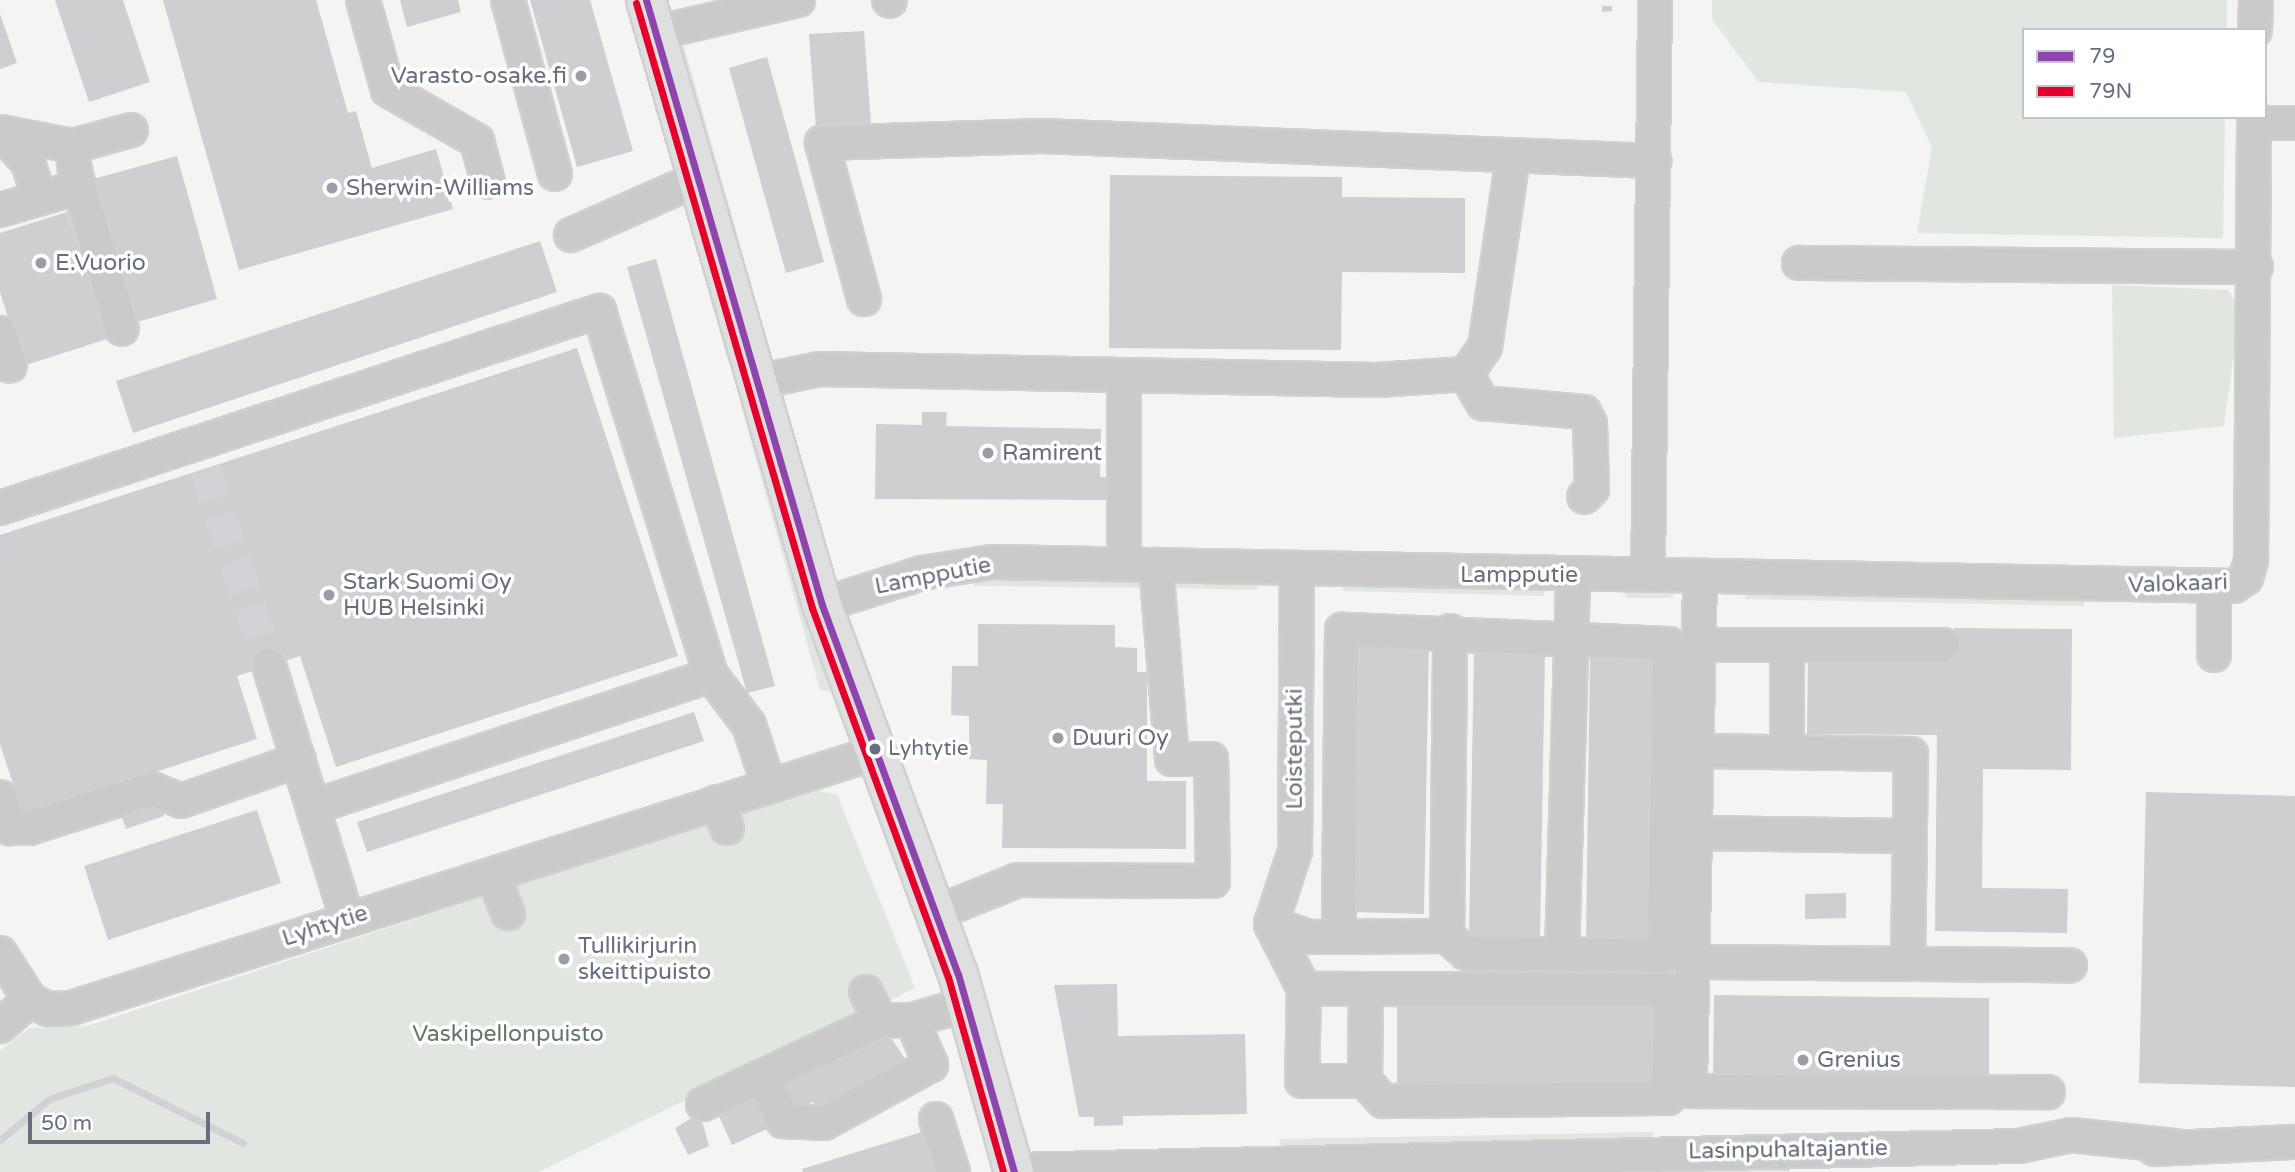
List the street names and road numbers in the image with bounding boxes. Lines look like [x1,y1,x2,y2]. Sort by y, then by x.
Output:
street label: Lampputie [873,551,993,601]
street label: Lampputie [1460,561,1578,589]
street label: Valokaari [2128,568,2228,600]
street label: Loisteputki [1281,688,1309,810]
street label: Lyhtytie [279,899,371,953]
street label: Lasinpuhaltajantie [1688,1134,1888,1166]

